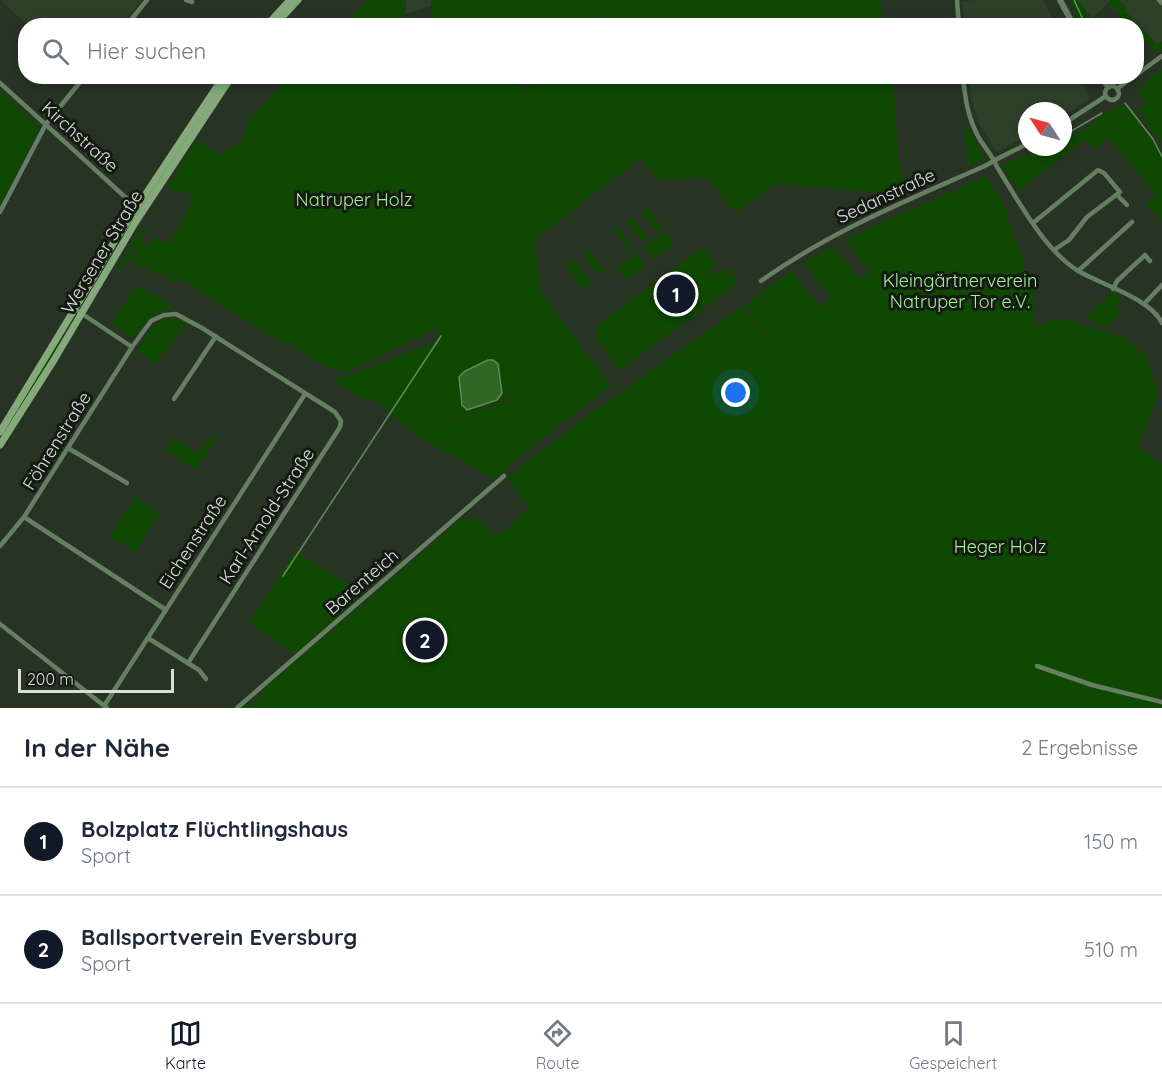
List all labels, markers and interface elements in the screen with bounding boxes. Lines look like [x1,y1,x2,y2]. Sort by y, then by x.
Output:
search box [18,18,1144,84]
icon: search [39,35,72,68]
text: Hier suchen [87,37,206,65]
street label: Kirchstraße [37,96,123,177]
north arrow [1018,102,1072,156]
street label: Sedanstraße [833,163,939,228]
street label: Wersener Straße [56,186,148,318]
park label: Natruper Holz [296,188,412,211]
park label: Kleingärtnerverein Natruper Tor e.V. [883,269,1037,313]
pin: 1 [656,272,696,316]
your location [721,378,750,407]
street label: Föhrenstraße [17,387,96,494]
street label: Karl-Arnold-Straße [214,443,319,588]
street label: Eichenstraße [154,490,231,593]
park label: Heger Holz [954,535,1046,558]
street label: Barenteich [320,544,403,620]
pin: 2 [406,618,444,662]
scale bar [18,666,174,694]
text: 200 m [27,669,74,689]
text: In der Nähe [24,731,170,764]
text: 2 Ergebnisse [1021,735,1138,760]
text: Bolzplatz Flüchtlingshaus [81,815,348,843]
text: 1 [40,829,47,854]
text: 150 m [1084,829,1138,854]
text: Sport [81,843,131,868]
text: Ballsportverein Eversburg [81,923,357,951]
text: 2 [38,937,49,962]
text: 510 m [1084,937,1138,962]
text: Sport [81,951,131,976]
tab: Karte [165,1017,206,1073]
tab: Route [536,1017,579,1073]
tab: Gespeichert [909,1017,997,1073]

